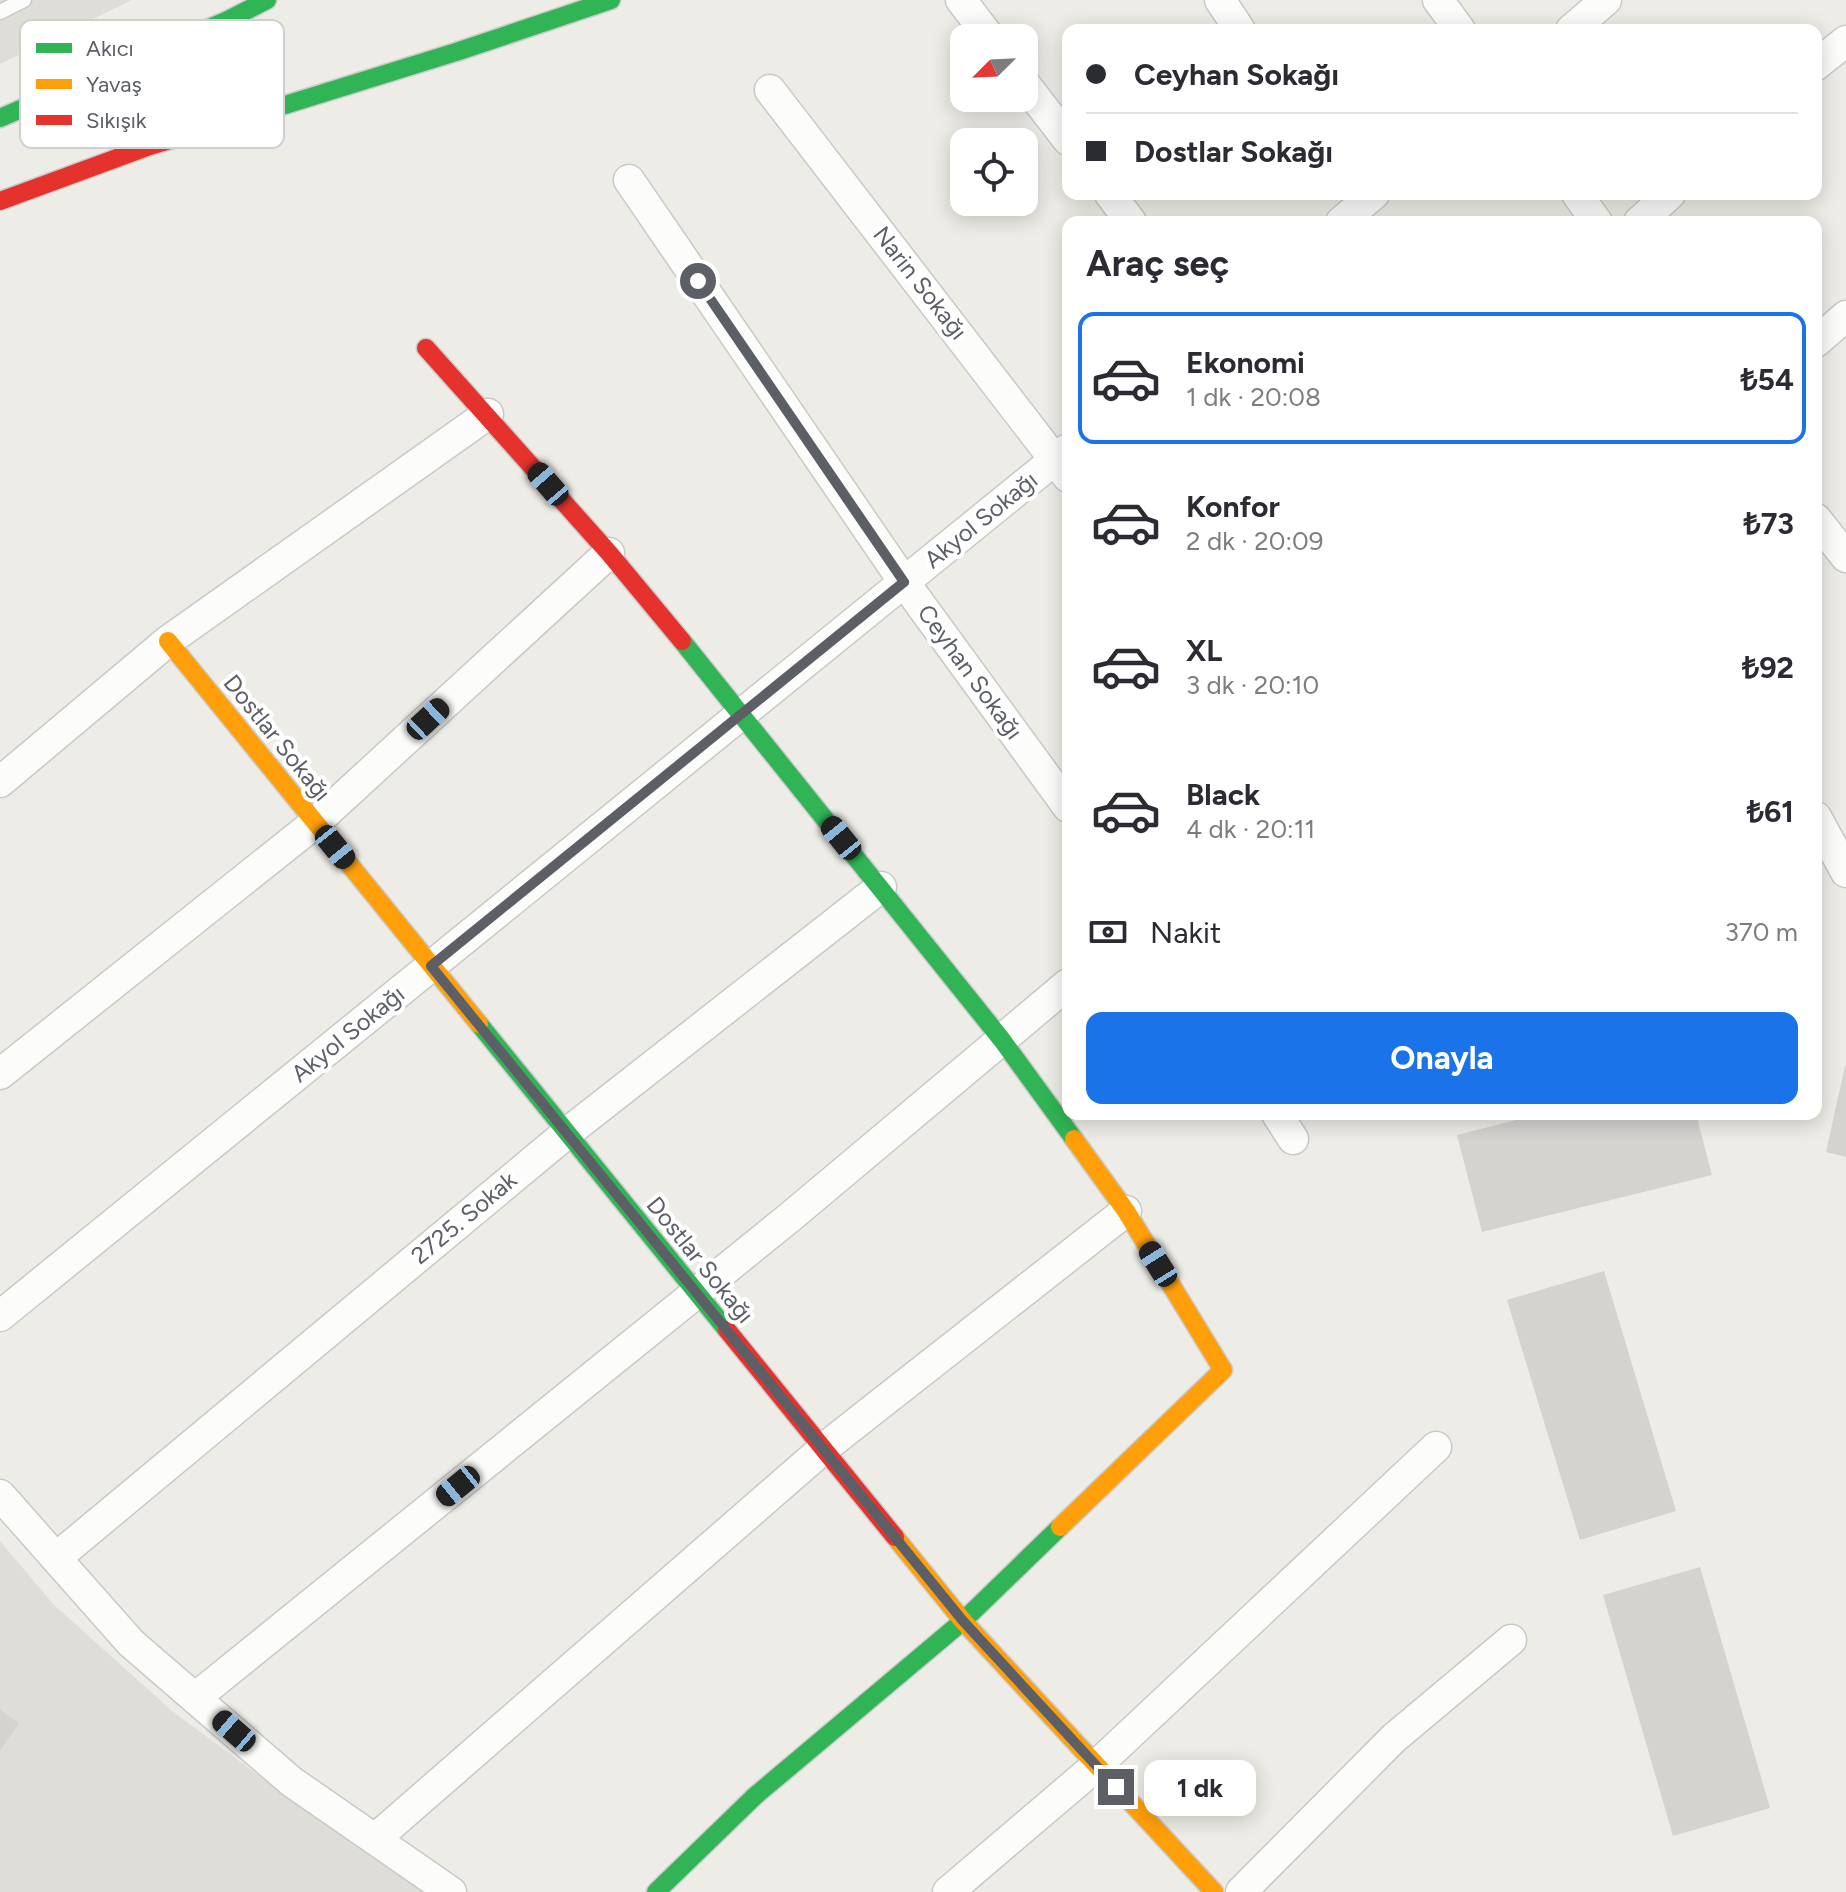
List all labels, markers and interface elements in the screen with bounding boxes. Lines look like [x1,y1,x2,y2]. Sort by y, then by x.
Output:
legend [20,20,284,148]
north arrow [950,24,1038,112]
map controls [950,24,1038,216]
text: Akıcı [86,35,134,62]
text: Ceyhan Sokağı [1134,56,1339,93]
text: Yavaş [86,71,142,98]
text: Sıkışık [86,107,147,134]
button: locate [950,128,1038,216]
text: Dostlar Sokağı [1134,133,1333,170]
street label: Narin Sokağı [867,220,974,345]
text: Araç seç [1086,242,1229,285]
route start [680,263,716,299]
icon: car [1090,342,1162,414]
text: Ekonomi [1186,344,1305,381]
text: ₺54 [1740,361,1794,398]
text: 1 dk · 20:08 [1186,381,1321,413]
car [523,458,573,510]
street label: Akyol Sokağı [918,465,1043,574]
icon: car [1090,486,1162,558]
text: Konfor [1186,488,1280,525]
text: ₺73 [1743,505,1794,542]
text: 2 dk · 20:09 [1186,525,1323,557]
street label: Ceyhan Sokağı [912,599,1029,745]
icon: car [1090,630,1162,702]
text: XL [1186,632,1222,669]
text: ₺92 [1742,649,1794,686]
street label: Dostlar Sokağı [218,669,337,807]
text: 3 dk · 20:10 [1186,669,1319,701]
car [402,694,454,744]
icon: car [1090,774,1162,846]
text: Black [1186,776,1260,813]
text: ₺61 [1747,793,1794,830]
car [817,812,865,864]
text: 4 dk · 20:11 [1186,813,1315,845]
car [311,821,359,873]
icon: cash [1086,910,1130,954]
text: Nakit [1150,914,1221,951]
text: 370 m [1725,916,1798,948]
street label: Akyol Sokağı [285,979,410,1088]
button: Onayla [1086,1012,1798,1104]
street label: 2725. Sokak [405,1165,522,1270]
street label: Dostlar Sokağı [641,1191,760,1329]
car [1135,1237,1181,1291]
car [432,1462,484,1510]
car [208,1706,260,1756]
callout: 1 dk [1144,1759,1256,1815]
route end [1098,1769,1134,1805]
text: 1 dk [1177,1772,1223,1804]

